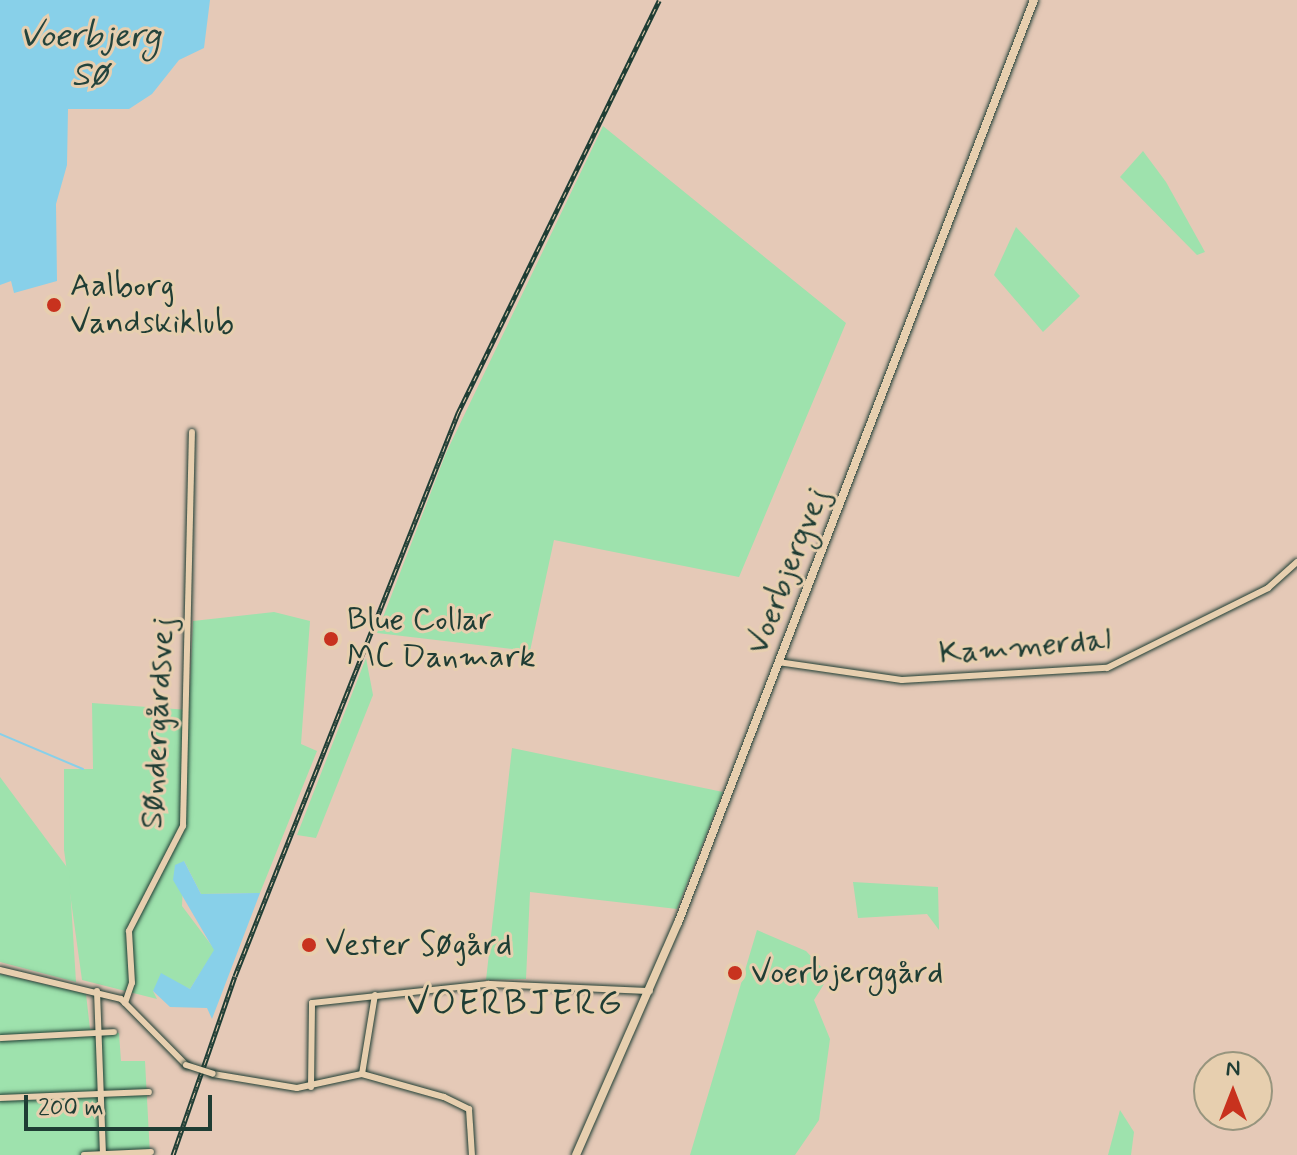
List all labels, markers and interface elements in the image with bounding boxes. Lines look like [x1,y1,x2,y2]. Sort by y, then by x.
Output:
water label: Voerbjerg Sø [19,16,161,96]
place label: Aalborg Vandskiklub [70,268,234,343]
marker: Aalborg Vandskiklub [45,296,63,314]
street label: Voerbjergvej [739,482,837,660]
place label: Blue Collar MC Danmark [347,602,541,677]
street label: Søndergårdsvej [133,616,183,830]
street label: Kammerdal [937,620,1113,674]
marker: Blue Collar MC Danmark [322,630,340,648]
place label: Vester Søgård [325,926,514,964]
marker: Vester Søgård [300,936,318,954]
place label: Voerbjerggård [751,954,943,992]
marker: Voerbjerggård [726,964,744,982]
district label: VOERBJERG [404,983,626,1027]
north arrow [1193,1051,1273,1131]
text: N [1226,1055,1240,1083]
scale bar [28,1079,216,1129]
text: 200 m [38,1093,104,1124]

